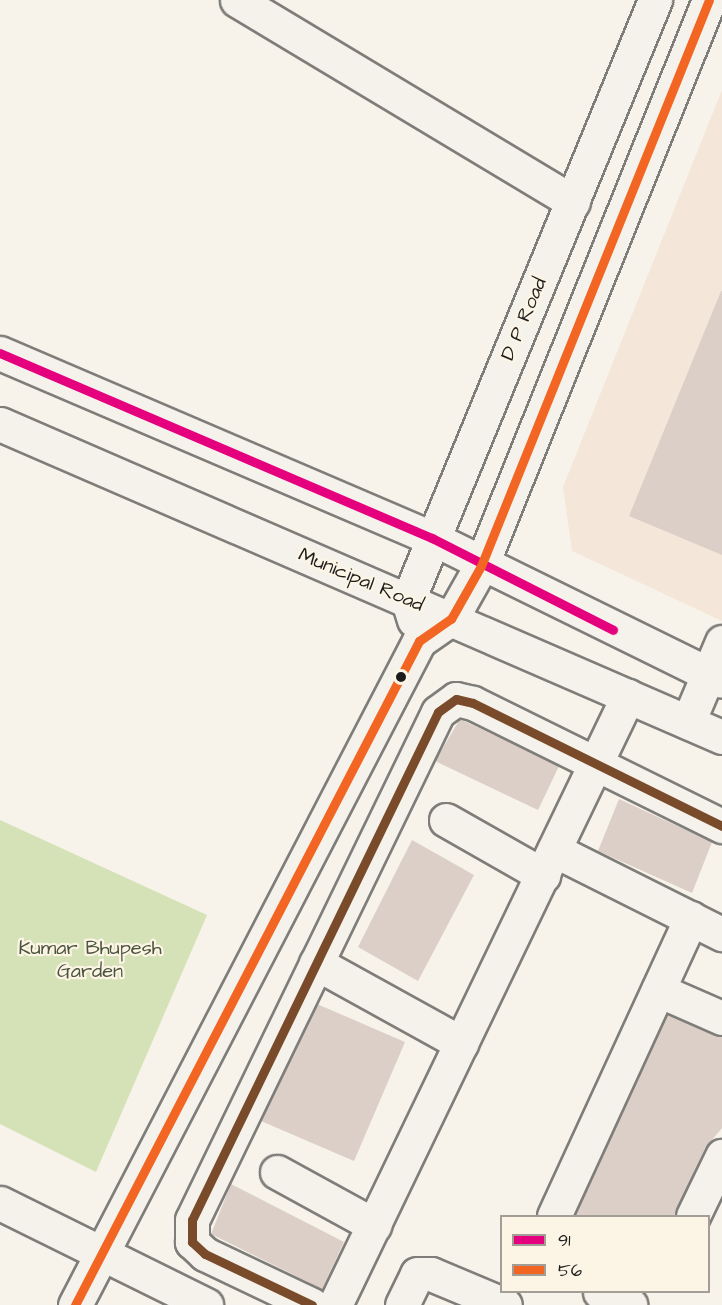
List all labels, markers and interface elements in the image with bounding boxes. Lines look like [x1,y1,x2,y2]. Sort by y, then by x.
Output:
street label: D P Road [496,274,552,364]
street label: Municipal Road [295,543,427,617]
unlabelled marker [395,671,407,683]
park label: Kumar Bhupesh Garden [18,937,162,984]
legend [500,1215,710,1293]
text: 91 [558,1228,571,1253]
text: 56 [558,1258,582,1283]

